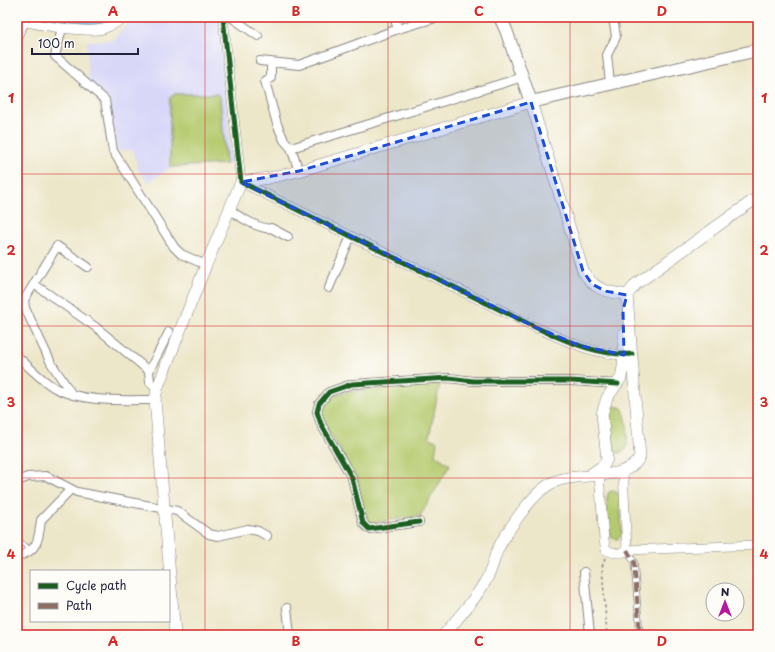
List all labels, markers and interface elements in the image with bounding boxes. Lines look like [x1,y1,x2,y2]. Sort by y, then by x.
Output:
text: A [108,1,118,20]
text: B [292,1,301,20]
text: C [474,1,484,20]
text: D [657,1,667,20]
scale bar [32,30,138,56]
text: 100 m [38,34,75,52]
text: 1 [8,88,14,107]
text: 1 [761,88,767,107]
text: 2 [6,240,16,259]
text: 2 [759,240,769,259]
text: 3 [7,392,16,411]
text: 3 [760,392,769,411]
text: 4 [7,544,16,563]
text: 4 [760,544,769,563]
legend [30,570,170,622]
text: Cycle path [66,576,127,594]
north arrow [705,582,745,622]
text: N [721,583,730,600]
text: Path [66,596,92,614]
text: A [108,631,118,650]
text: B [292,631,301,650]
text: C [474,631,484,650]
text: D [657,631,667,650]

